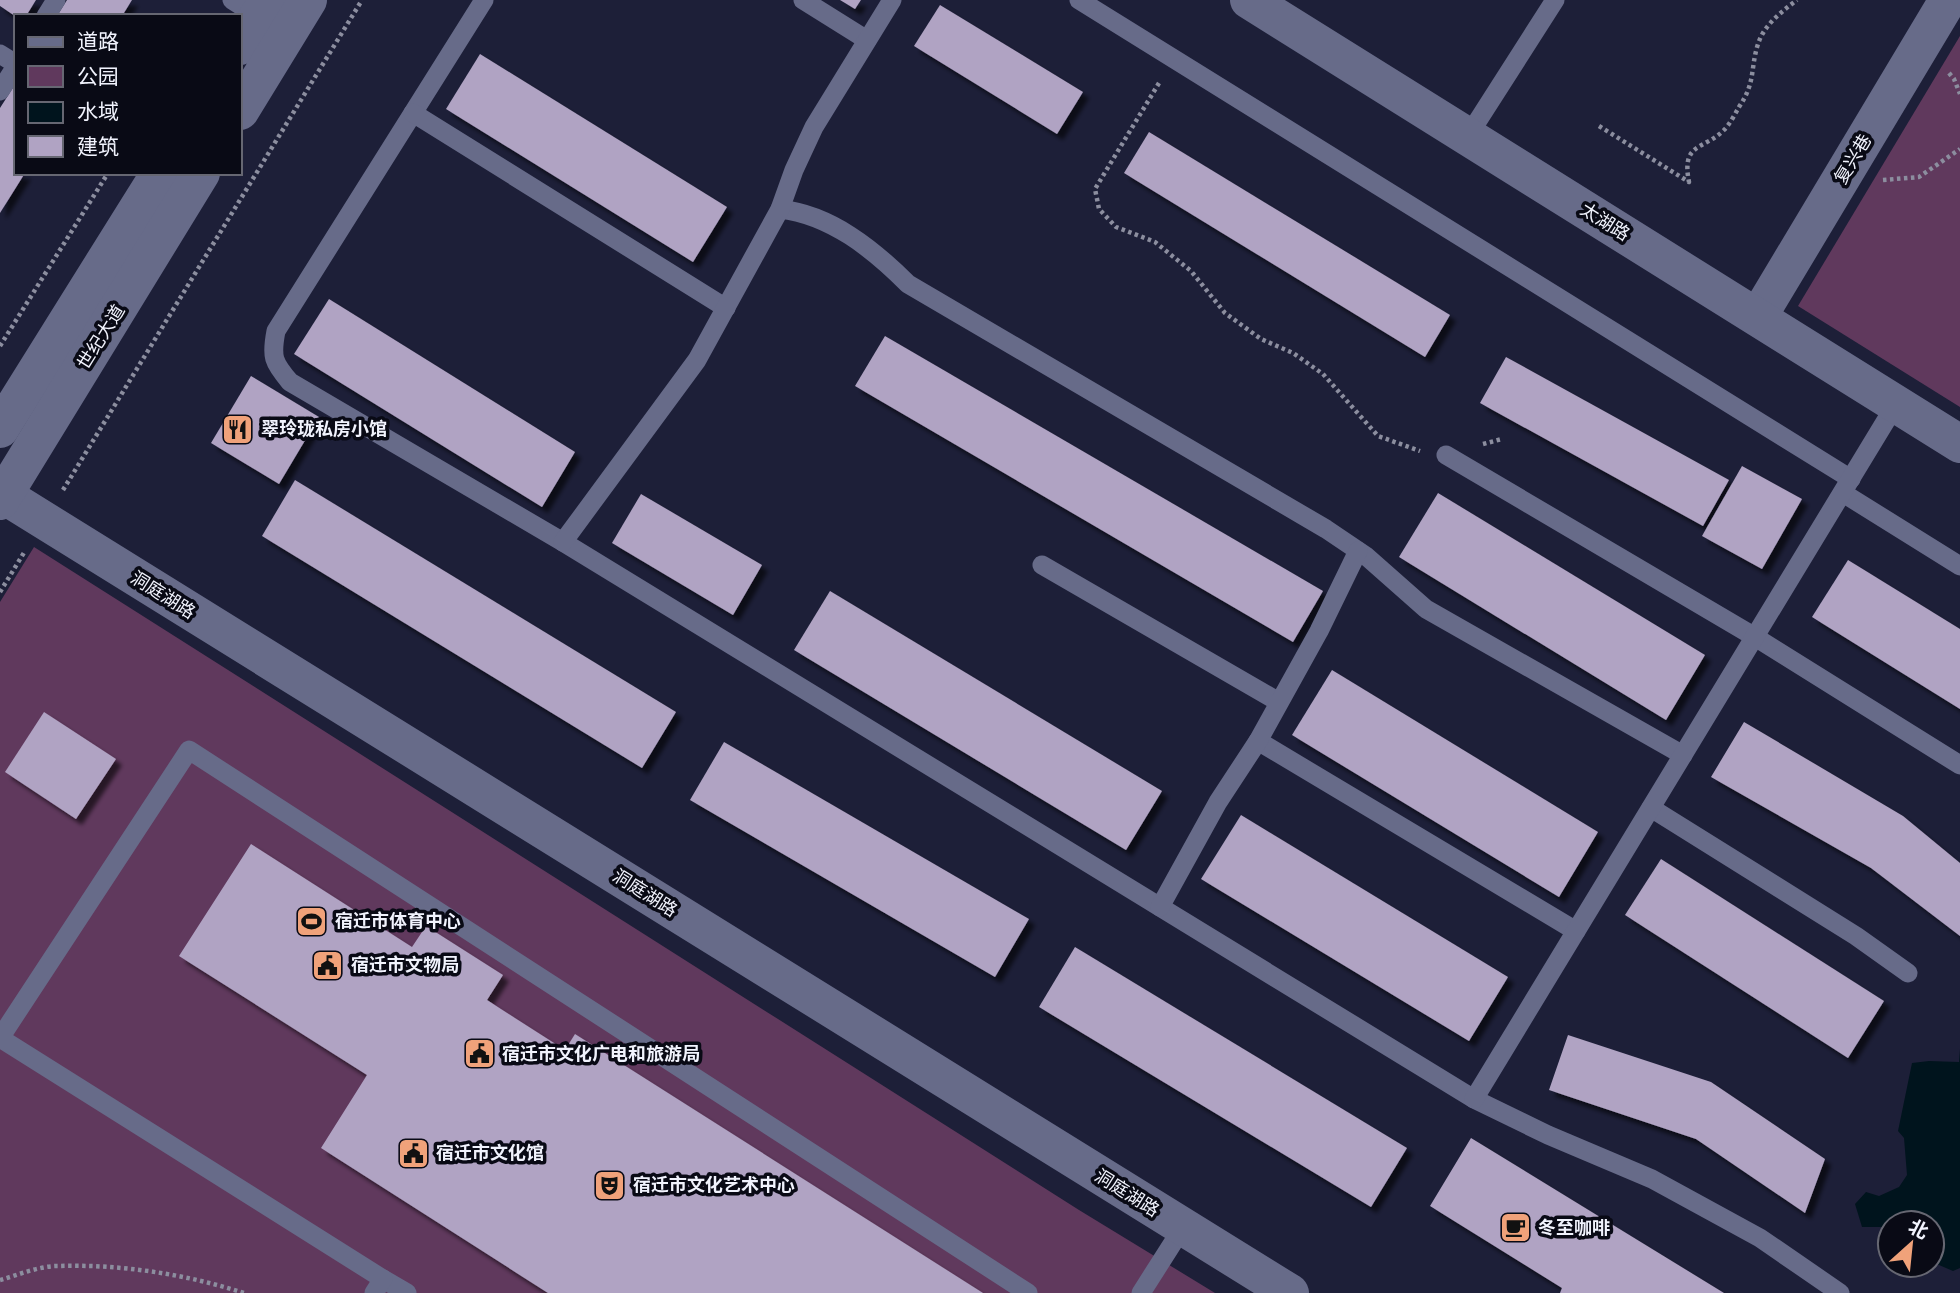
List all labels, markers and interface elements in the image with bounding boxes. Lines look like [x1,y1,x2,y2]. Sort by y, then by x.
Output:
legend [14,14,242,175]
text: 道路 [77,24,119,55]
text: 公园 [77,59,119,90]
text: 水域 [77,94,119,125]
street label: 复兴巷 [1826,128,1877,188]
text: 建筑 [77,129,119,160]
street label: 太湖路 [1576,195,1636,246]
street label: 世纪大道 [69,299,130,374]
restaurant icon: 翠玲珑私房小馆 [221,412,255,446]
place label: 翠玲珑私房小馆 [261,414,387,441]
street label: 洞庭湖路 [126,563,201,624]
street label: 洞庭湖路 [608,861,683,922]
sports icon: 宿迁市体育中心 [295,904,329,938]
place label: 宿迁市体育中心 [335,906,461,933]
public building icon: 宿迁市文物局 [311,948,345,982]
place label: 宿迁市文物局 [351,950,459,977]
public building icon: 宿迁市文化广电和旅游局 [462,1037,496,1071]
place label: 宿迁市文化广电和旅游局 [502,1039,700,1066]
public building icon: 宿迁市文化馆 [396,1136,430,1170]
place label: 宿迁市文化馆 [436,1138,544,1165]
street label: 洞庭湖路 [1090,1161,1165,1222]
theatre icon: 宿迁市文化艺术中心 [593,1168,627,1202]
place label: 宿迁市文化艺术中心 [633,1170,795,1197]
north arrow [1876,1209,1946,1279]
cafe icon: 冬至咖啡 [1498,1211,1532,1245]
text: 北 [1904,1211,1934,1245]
place label: 冬至咖啡 [1538,1213,1610,1240]

